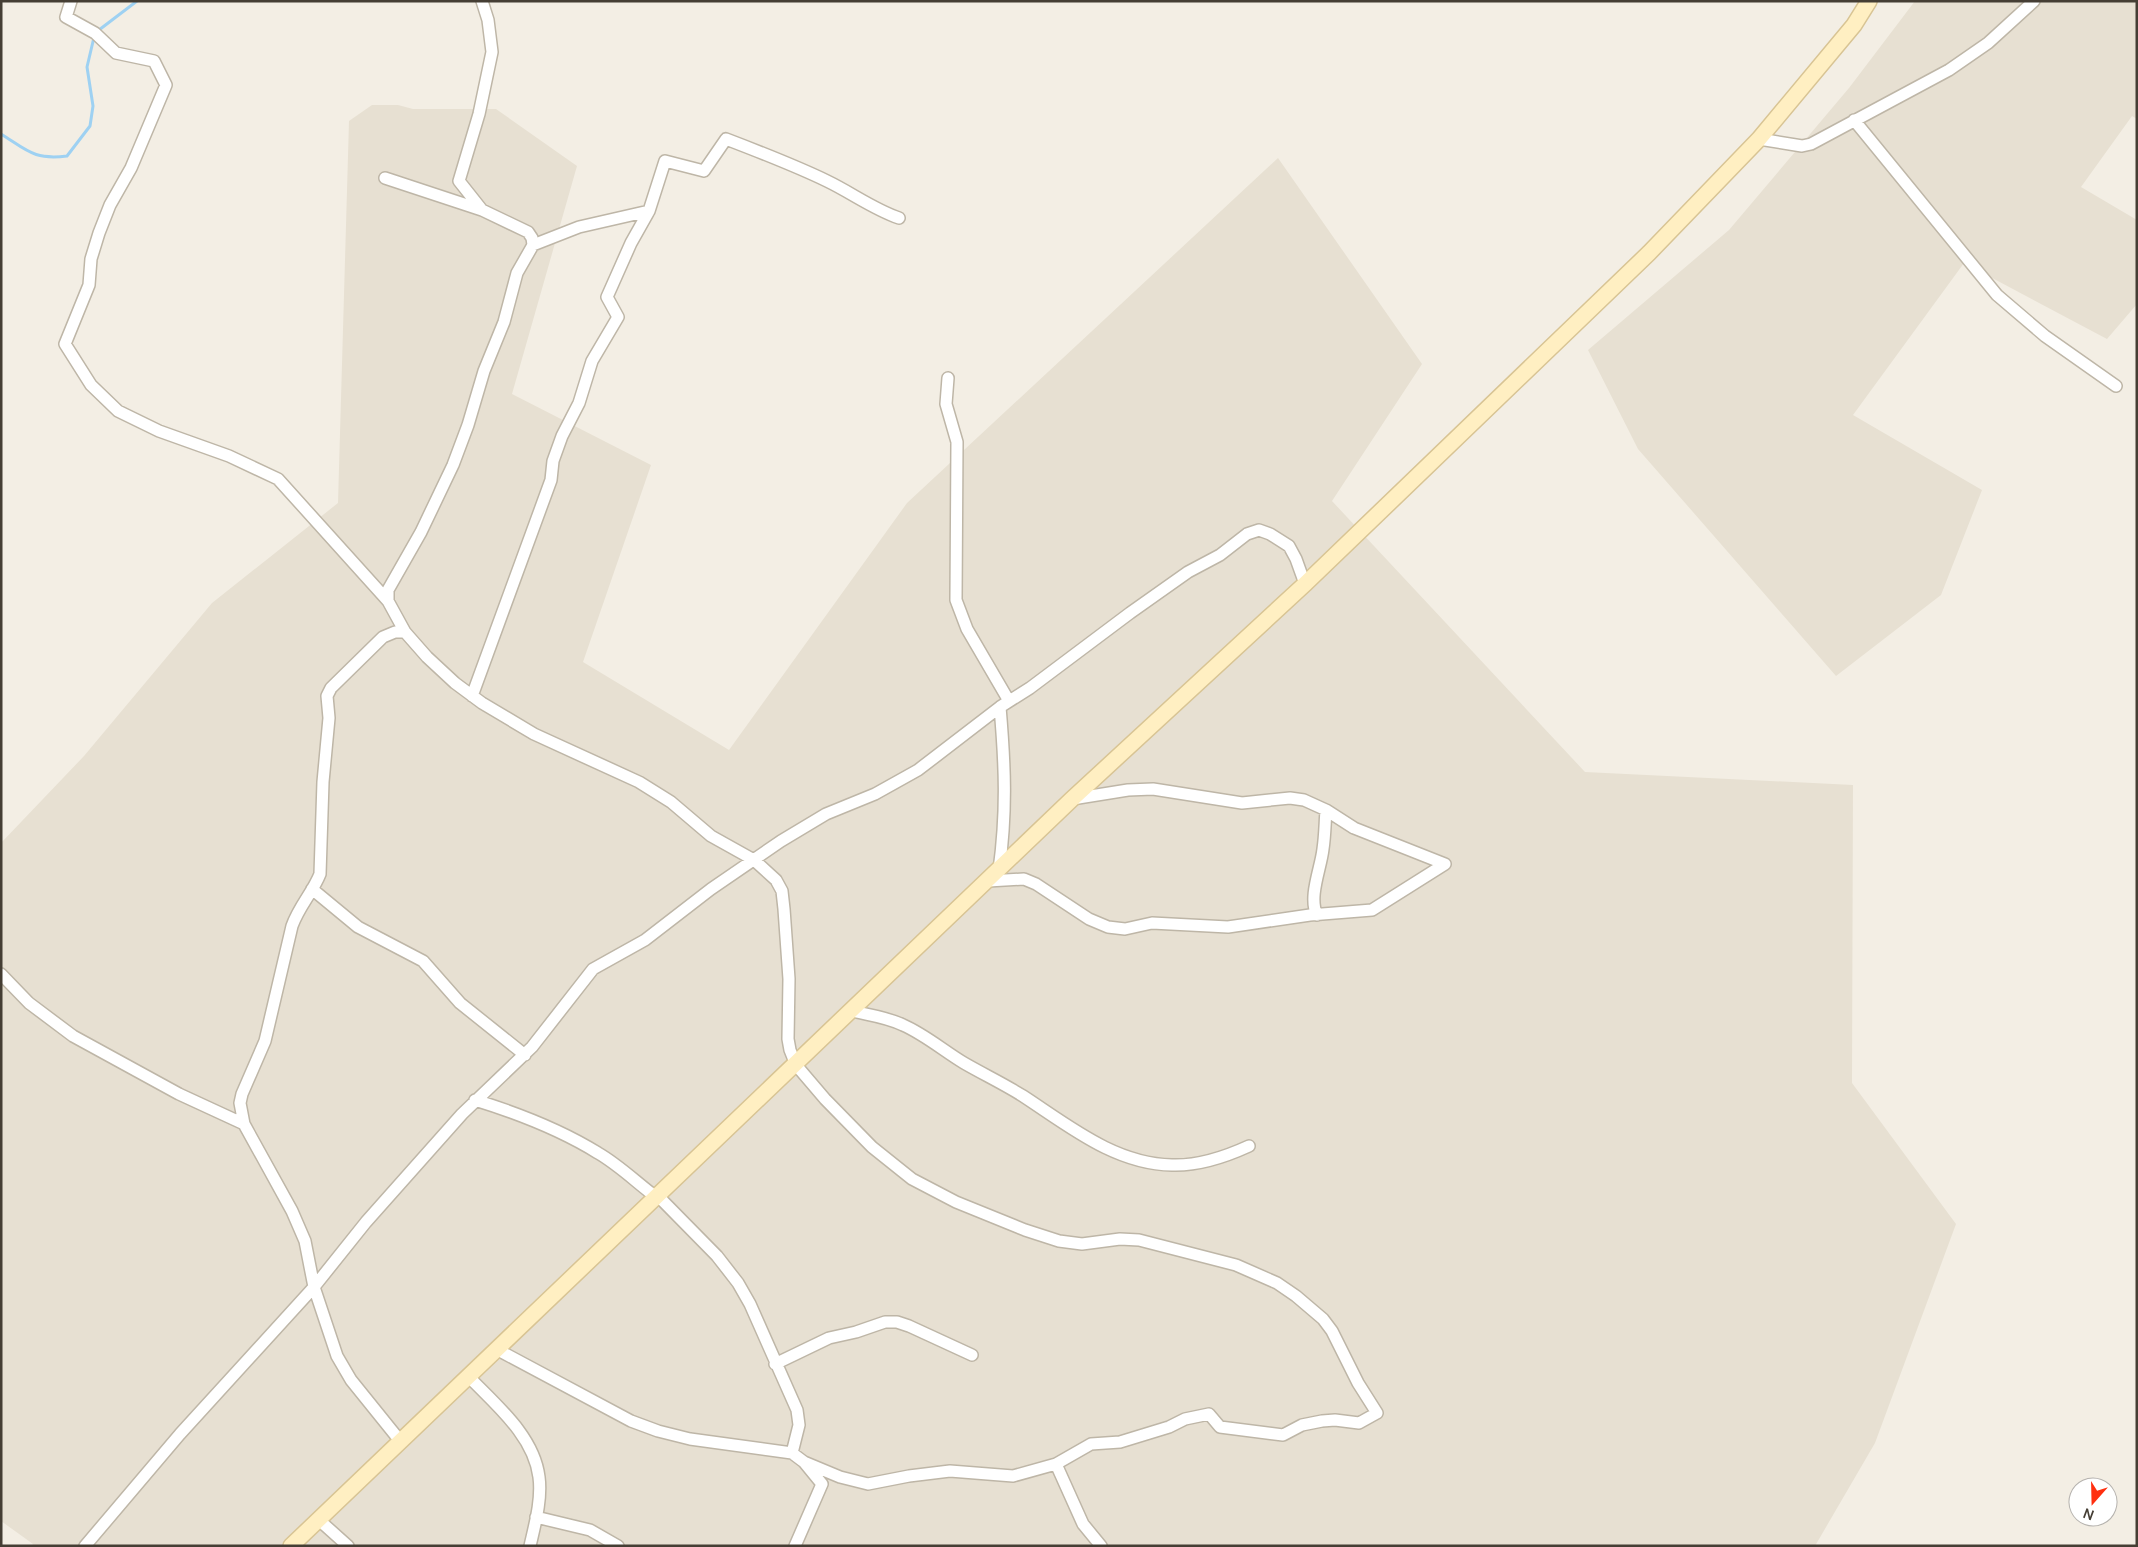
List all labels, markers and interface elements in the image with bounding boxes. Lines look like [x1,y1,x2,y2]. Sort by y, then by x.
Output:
north arrow [2068,1477,2118,1527]
text: N [2080,1504,2096,1525]

